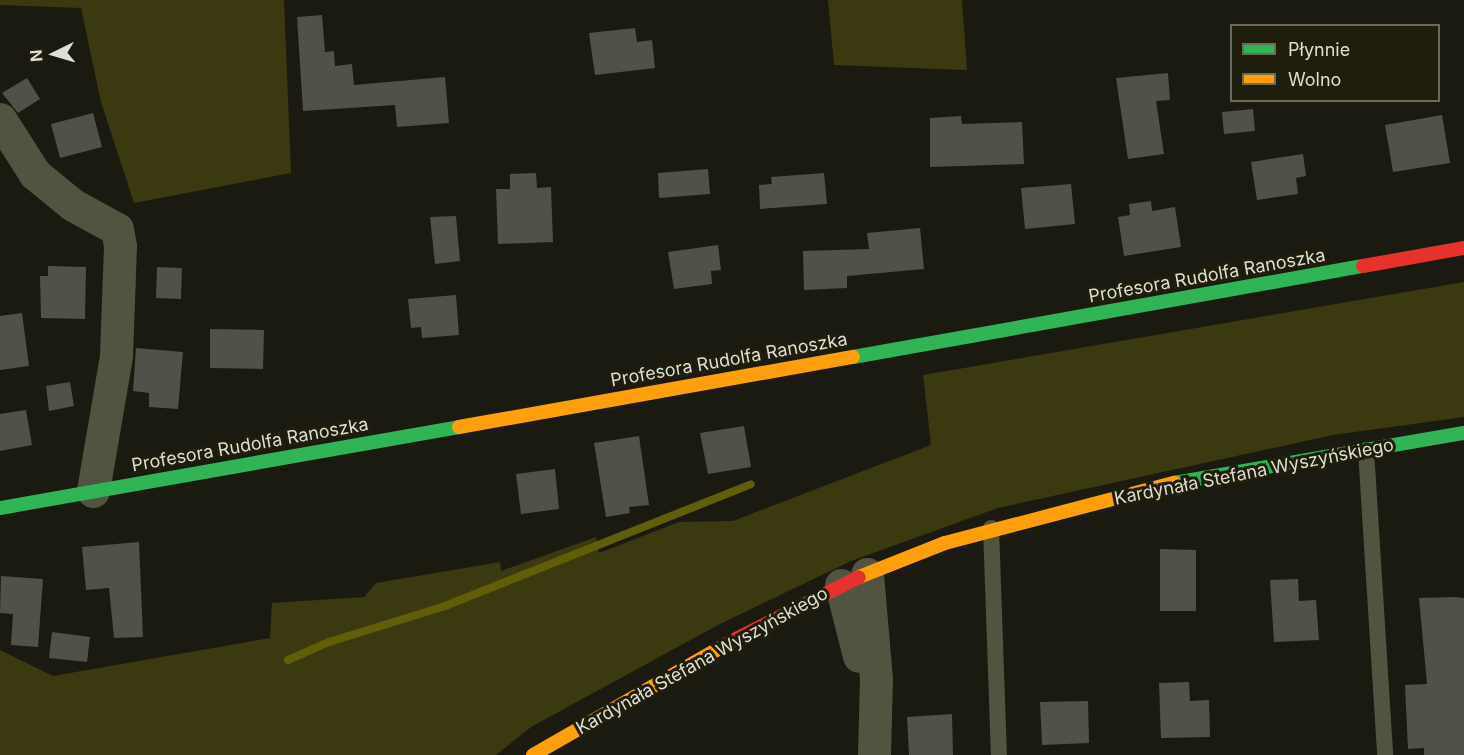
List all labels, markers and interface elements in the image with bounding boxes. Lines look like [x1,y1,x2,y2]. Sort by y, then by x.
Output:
north arrow [24,24,84,84]
legend [1230,24,1440,102]
text: Płynnie [1288,39,1350,60]
text: N [26,49,47,63]
text: Wolno [1288,69,1341,90]
street label: Profesora Rudolfa Ranoszka [1087,245,1327,307]
street label: Profesora Rudolfa Ranoszka [609,329,849,391]
street label: Profesora Rudolfa Ranoszka [130,414,370,476]
street label: Kardynała Stefana Wyszyńskiego [1112,434,1396,510]
street label: Kardynała Stefana Wyszyńskiego [572,583,832,739]

